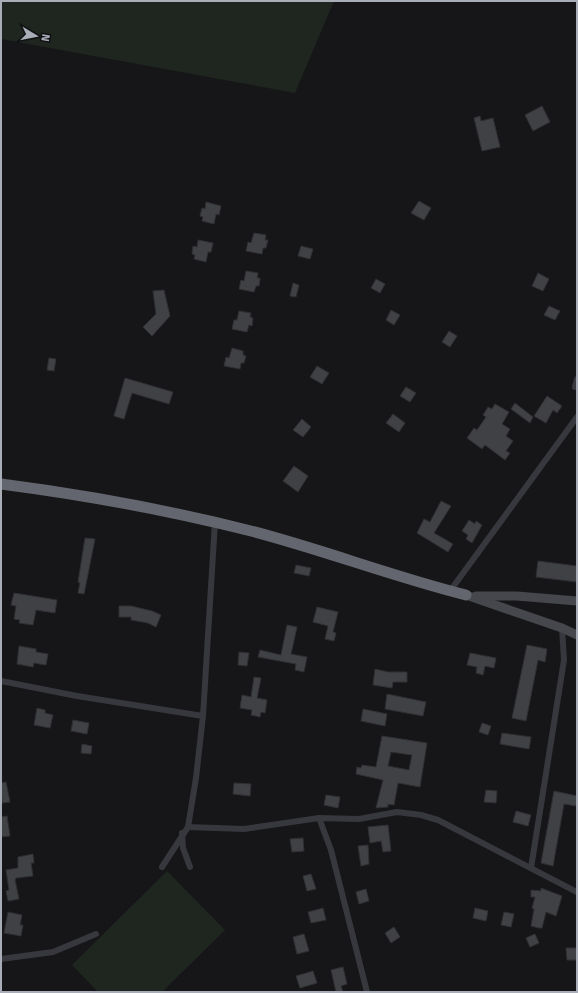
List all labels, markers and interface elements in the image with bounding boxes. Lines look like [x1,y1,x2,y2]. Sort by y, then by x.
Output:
north arrow [16,16,56,56]
text: N [38,33,52,42]

